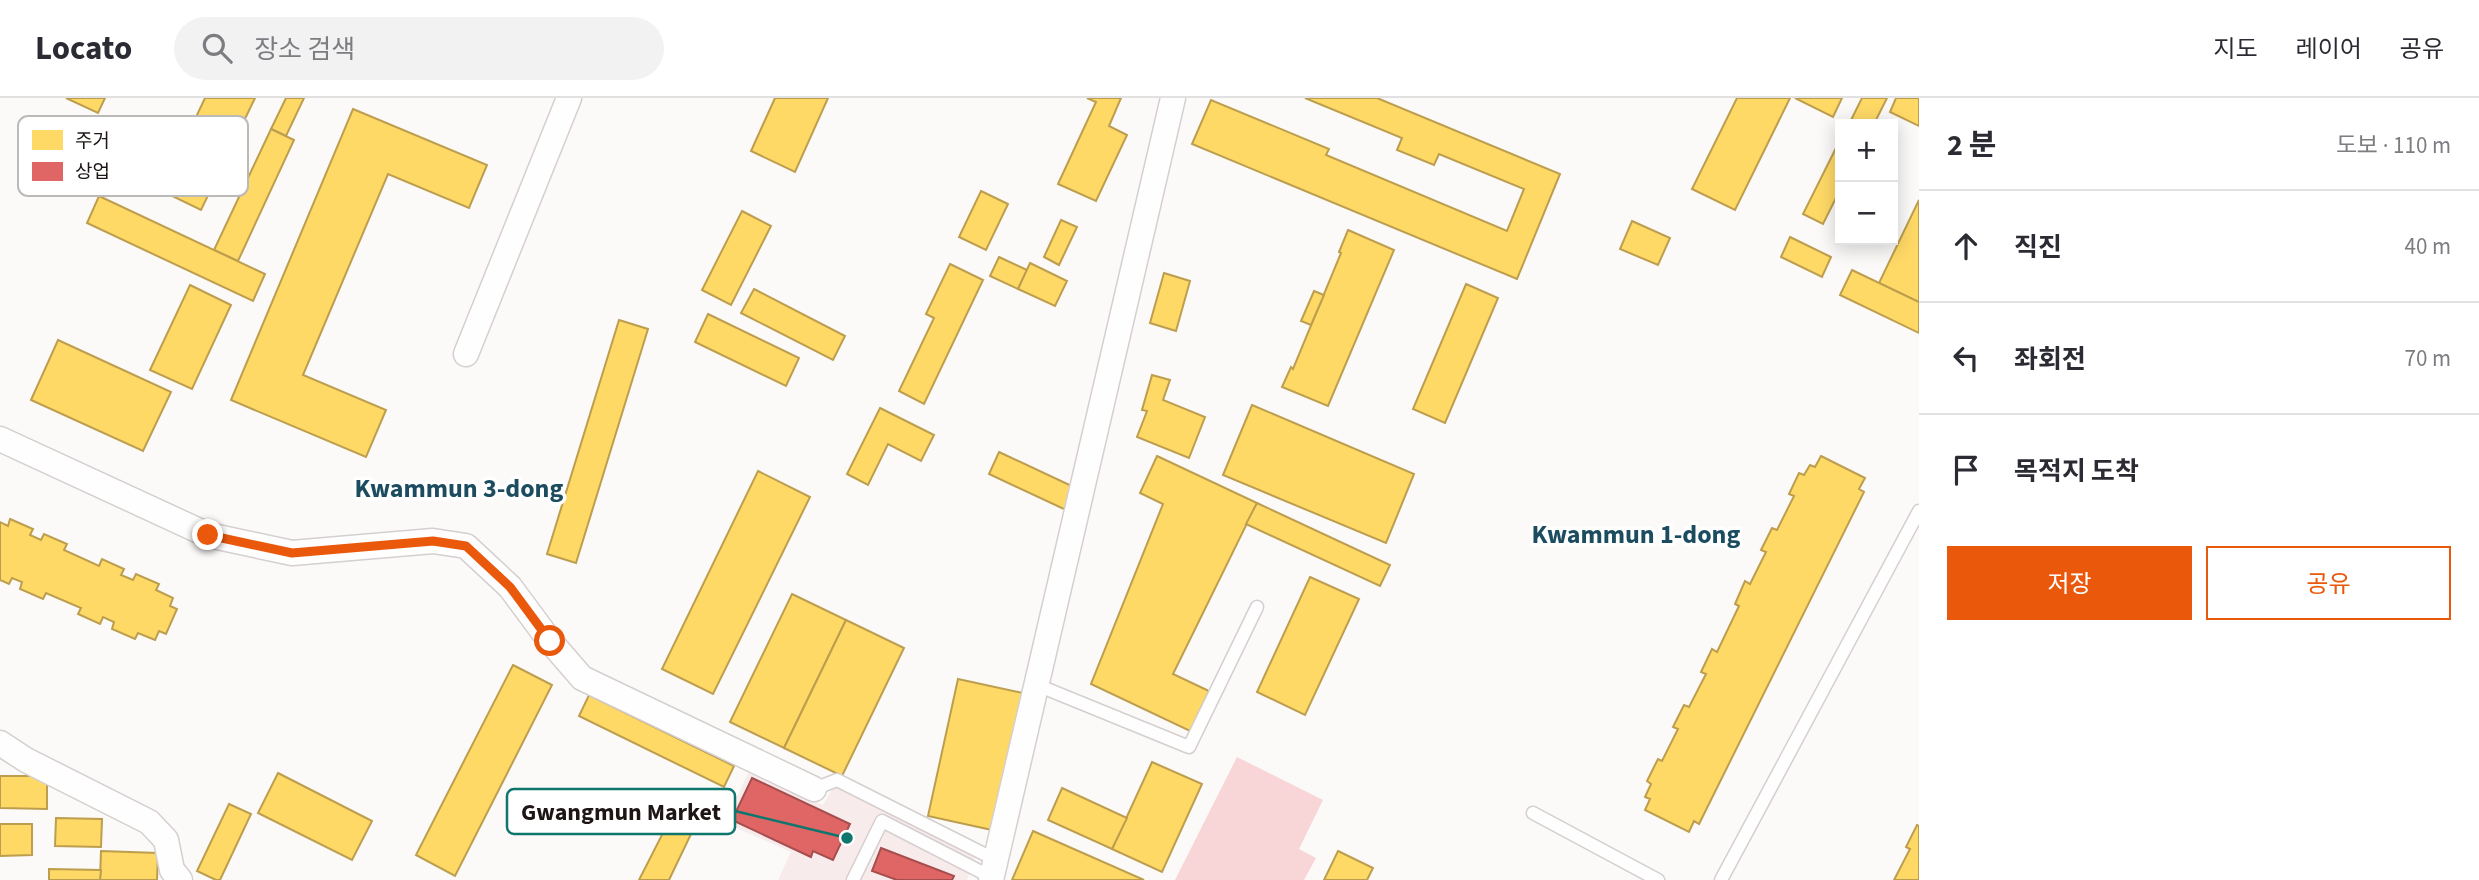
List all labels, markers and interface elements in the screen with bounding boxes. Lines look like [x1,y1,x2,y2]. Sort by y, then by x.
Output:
search box [174,17,664,80]
text: Locato [35,25,132,72]
icon: search [198,29,236,67]
text: 장소 검색 [254,31,355,68]
text: 지도 [2213,32,2258,67]
text: 레이어 [2296,32,2362,67]
text: 공유 [2400,32,2444,67]
legend [18,116,248,196]
map controls [1835,119,1898,245]
button: + [1835,119,1898,182]
text: 2 분 [1947,124,1996,167]
text: 주거 [75,128,110,155]
text: 도보 · 110 m [2336,129,2451,162]
text: 상업 [75,159,110,186]
button: − [1835,182,1898,245]
icon: ahead [1947,227,1985,265]
text: 직진 [2014,229,2062,266]
text: 40 m [2404,230,2451,263]
icon: left [1947,339,1985,377]
text: 좌회전 [2014,341,2086,378]
text: 70 m [2404,342,2451,375]
icon: arrive [1947,451,1985,489]
text: 목적지 도착 [2014,453,2139,490]
district label: Kwammun 3-dong [355,470,563,507]
district label: Kwammun 1-dong [1532,516,1740,553]
route end [192,519,223,550]
button: 저장 [1947,546,2192,620]
button: 공유 [2206,546,2451,620]
route start [534,625,565,656]
callout: Gwangmun Market [507,789,735,834]
text: Gwangmun Market [521,795,721,830]

